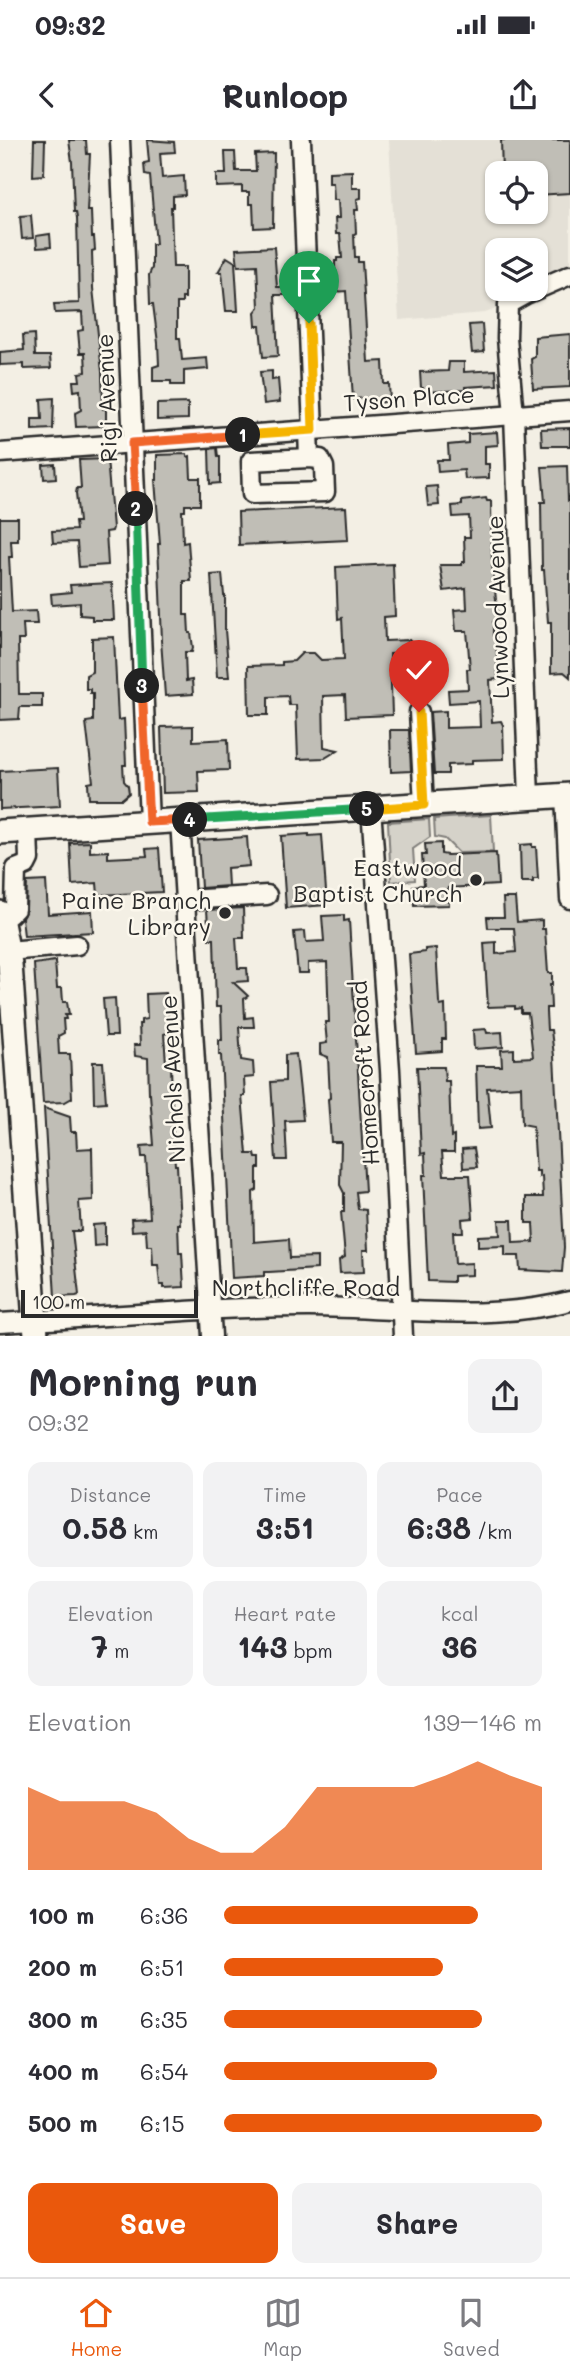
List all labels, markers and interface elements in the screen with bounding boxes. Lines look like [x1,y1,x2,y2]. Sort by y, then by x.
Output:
text: 09:32 [35,8,106,42]
text: Runloop [222,74,348,116]
icon: back [28,76,66,114]
icon: share [504,76,542,114]
map controls [485,161,548,301]
button: locate [485,161,548,224]
button: layers [485,238,548,301]
pin [279,251,339,323]
icon: arrive [290,262,328,300]
street label: Rigi Avenue [89,333,123,463]
street label: Tyson Place [342,378,476,418]
pin: 1 [226,418,260,452]
text: 1 [238,422,247,447]
pin: 2 [118,492,154,526]
text: 2 [130,496,141,521]
street label: Lynwood Avenue [479,515,515,699]
pin [389,640,449,712]
icon: check [400,651,438,689]
pin: 3 [124,668,160,704]
text: 3 [136,673,147,698]
pin: 5 [350,792,384,826]
text: 5 [361,796,372,821]
pin: 4 [172,802,208,838]
text: 4 [183,807,196,832]
place label: Eastwood Baptist Church [293,852,462,908]
marker: Eastwood Baptist Church [468,872,484,888]
place label: Paine Branch Library [62,885,211,941]
marker: Paine Branch Library [217,905,233,921]
street label: Homecroft Road [343,980,385,1166]
street label: Nichols Avenue [153,994,191,1164]
street label: Northcliffe Road [212,1272,400,1302]
scale bar [21,1286,198,1318]
text: 100 m [32,1289,85,1314]
text: Morning run [28,1356,258,1406]
button: share [468,1359,542,1433]
text: 09:32 [28,1407,89,1437]
text: Distance [69,1482,151,1507]
text: Time [263,1482,307,1507]
text: Pace [436,1482,483,1507]
text: 0.58 [62,1507,127,1547]
text: 3:51 [256,1507,314,1547]
text: 6:38 [407,1507,471,1547]
text: km [127,1519,158,1544]
text: /km [471,1519,512,1544]
text: Elevation [68,1601,153,1626]
text: Heart rate [234,1601,336,1626]
text: kcal [441,1601,479,1626]
text: 7 [91,1626,108,1666]
text: 143 [237,1626,288,1666]
text: 36 [442,1626,478,1666]
text: m [108,1638,129,1663]
text: bpm [288,1638,333,1663]
text: Elevation [28,1707,131,1737]
text: 139–146 m [422,1707,542,1737]
text: 100 m [28,1900,94,1930]
text: 6:36 [140,1900,188,1930]
text: 200 m [28,1952,97,1982]
text: 6:51 [140,1952,185,1982]
text: 300 m [28,2004,98,2034]
text: 6:35 [140,2004,188,2034]
text: 400 m [28,2056,99,2086]
text: 6:54 [140,2056,188,2086]
text: 500 m [28,2108,98,2138]
text: 6:15 [140,2108,185,2138]
button: Save [28,2183,278,2263]
button: Share [292,2183,542,2263]
tab: Home [71,2294,122,2361]
tab: Map [263,2294,302,2361]
tab: Saved [443,2294,499,2361]

